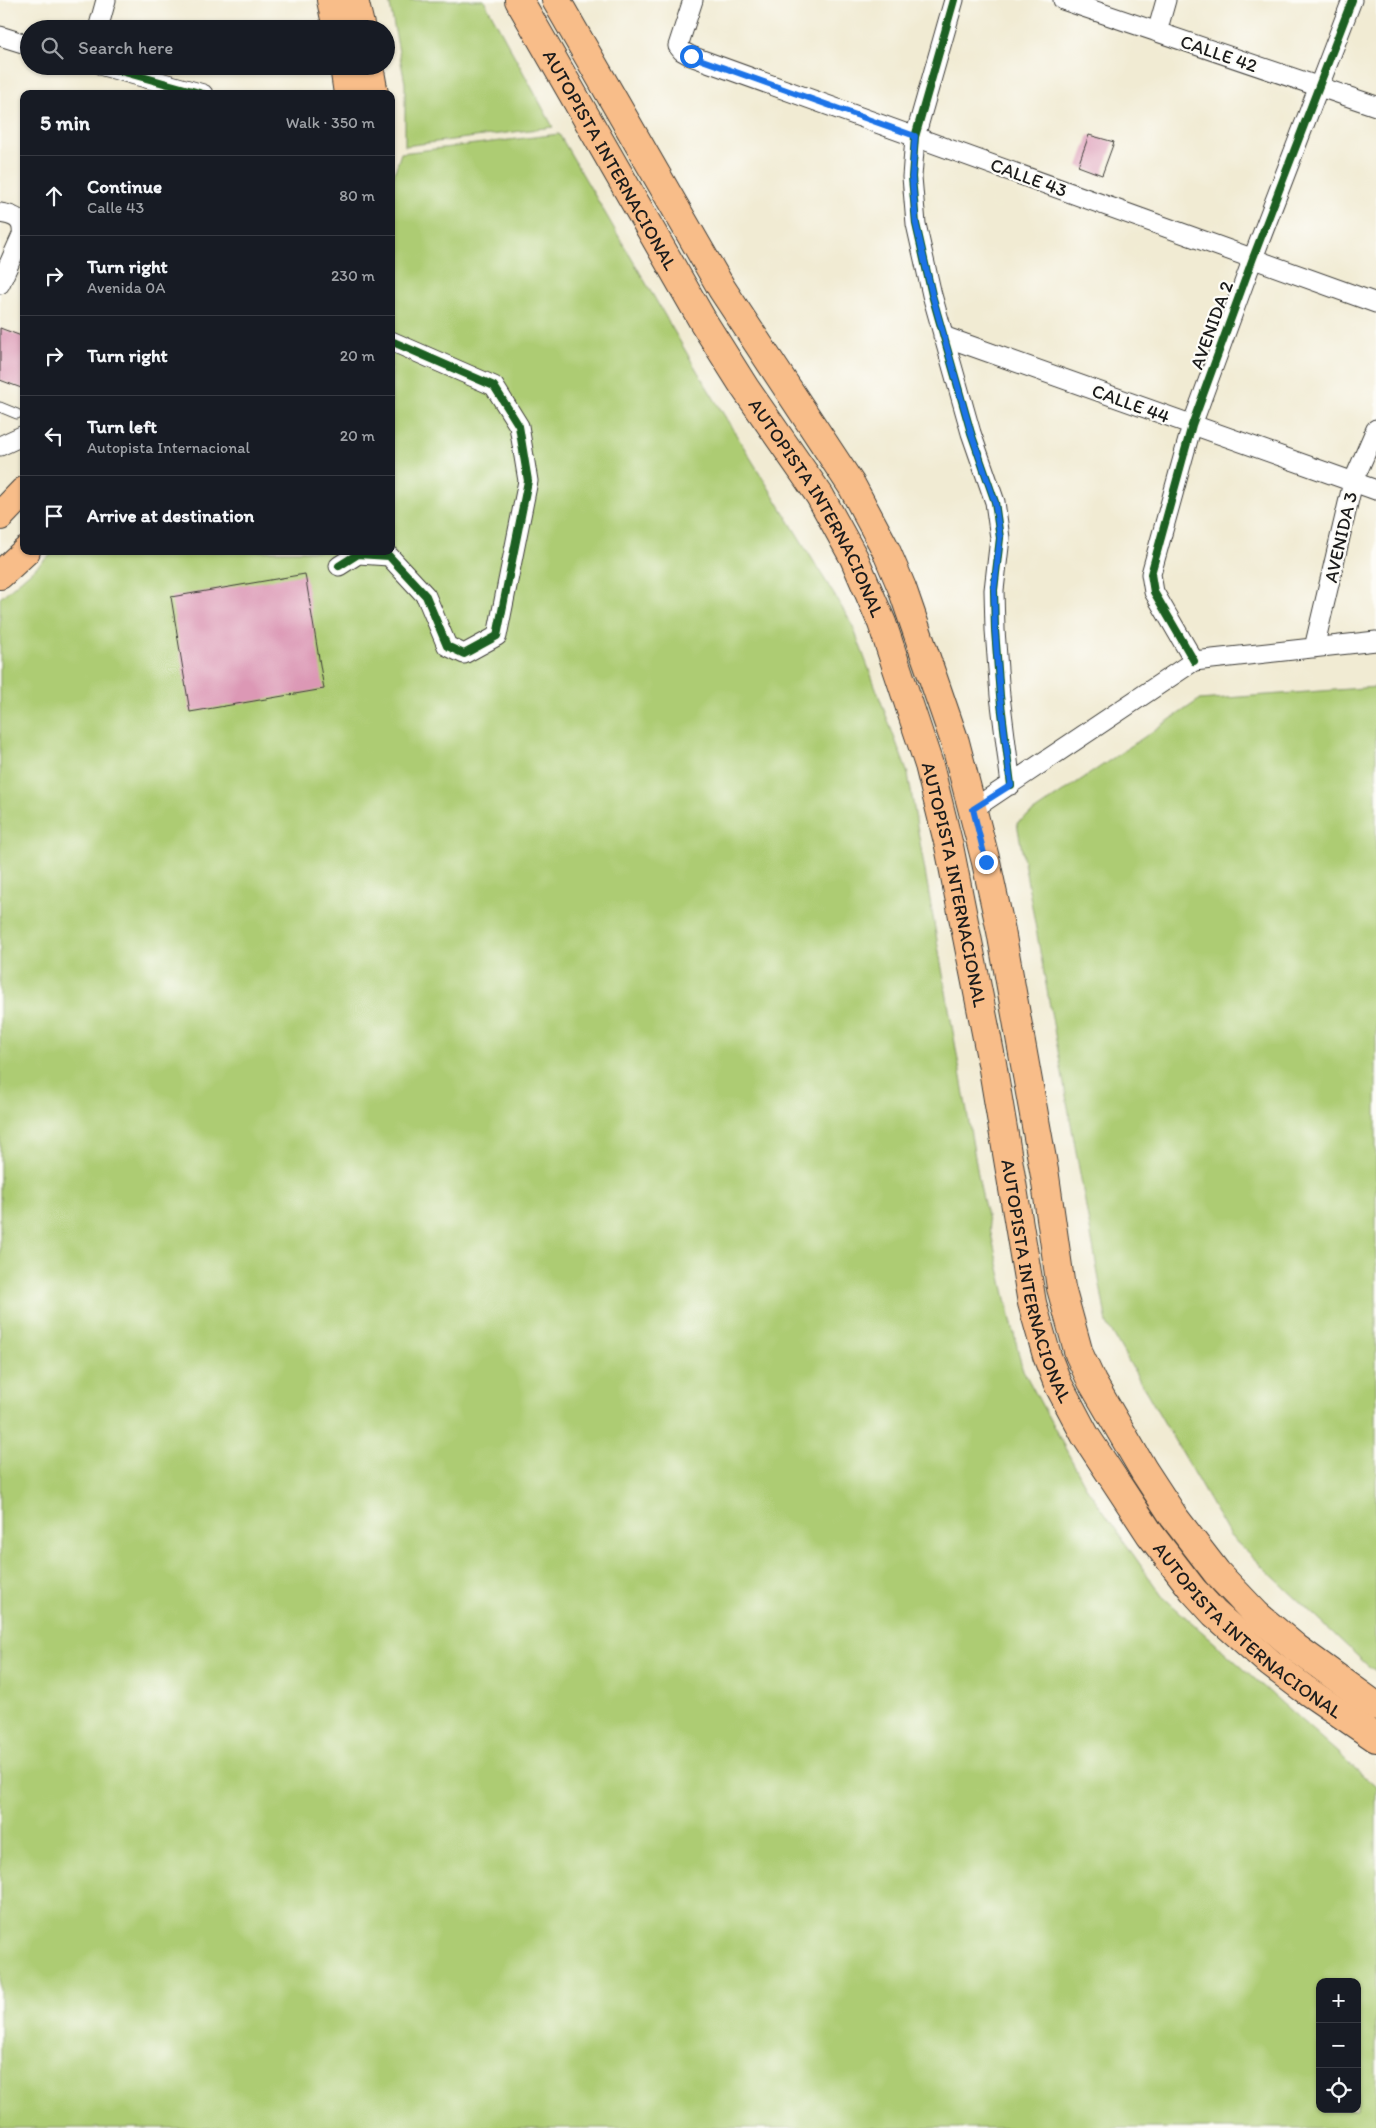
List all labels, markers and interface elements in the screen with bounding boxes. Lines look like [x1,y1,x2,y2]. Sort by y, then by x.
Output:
search box [20,20,395,75]
street label: CALLE 42 [1177,30,1260,77]
icon: search [38,34,66,62]
text: Search here [78,36,173,59]
route start [680,45,703,68]
street label: AUTOPISTA INTERNACIONAL [538,46,682,275]
text: 5 min [40,110,90,135]
text: Walk · 350 m [286,113,375,132]
street label: CALLE 43 [987,153,1070,202]
text: Continue [87,175,162,198]
icon: ahead [40,182,68,210]
text: 80 m [339,186,375,205]
text: Calle 43 [87,198,144,217]
text: Turn right [87,255,168,278]
icon: right [40,262,68,290]
text: 230 m [331,266,375,285]
text: Avenida 0A [87,278,165,297]
street label: AVENIDA 2 [1185,278,1238,372]
icon: right [40,342,68,370]
text: Turn right [87,344,168,367]
text: 20 m [340,346,375,365]
street label: CALLE 44 [1089,379,1173,428]
street label: AUTOPISTA INTERNACIONAL [744,394,889,621]
text: Turn left [87,415,157,438]
icon: left [40,422,68,450]
text: 20 m [340,426,375,445]
text: Autopista Internacional [87,438,250,457]
street label: AVENIDA 3 [1319,489,1362,585]
icon: arrive [40,502,68,530]
text: Arrive at destination [87,504,254,527]
street label: AUTOPISTA INTERNACIONAL [917,760,992,1010]
route end [975,851,998,874]
street label: AUTOPISTA INTERNACIONAL [996,1157,1077,1407]
street label: AUTOPISTA INTERNACIONAL [1148,1538,1347,1724]
map controls [1316,1978,1361,2113]
button: + [1316,1978,1361,2023]
button: − [1316,2023,1361,2068]
button: locate [1316,2068,1361,2113]

